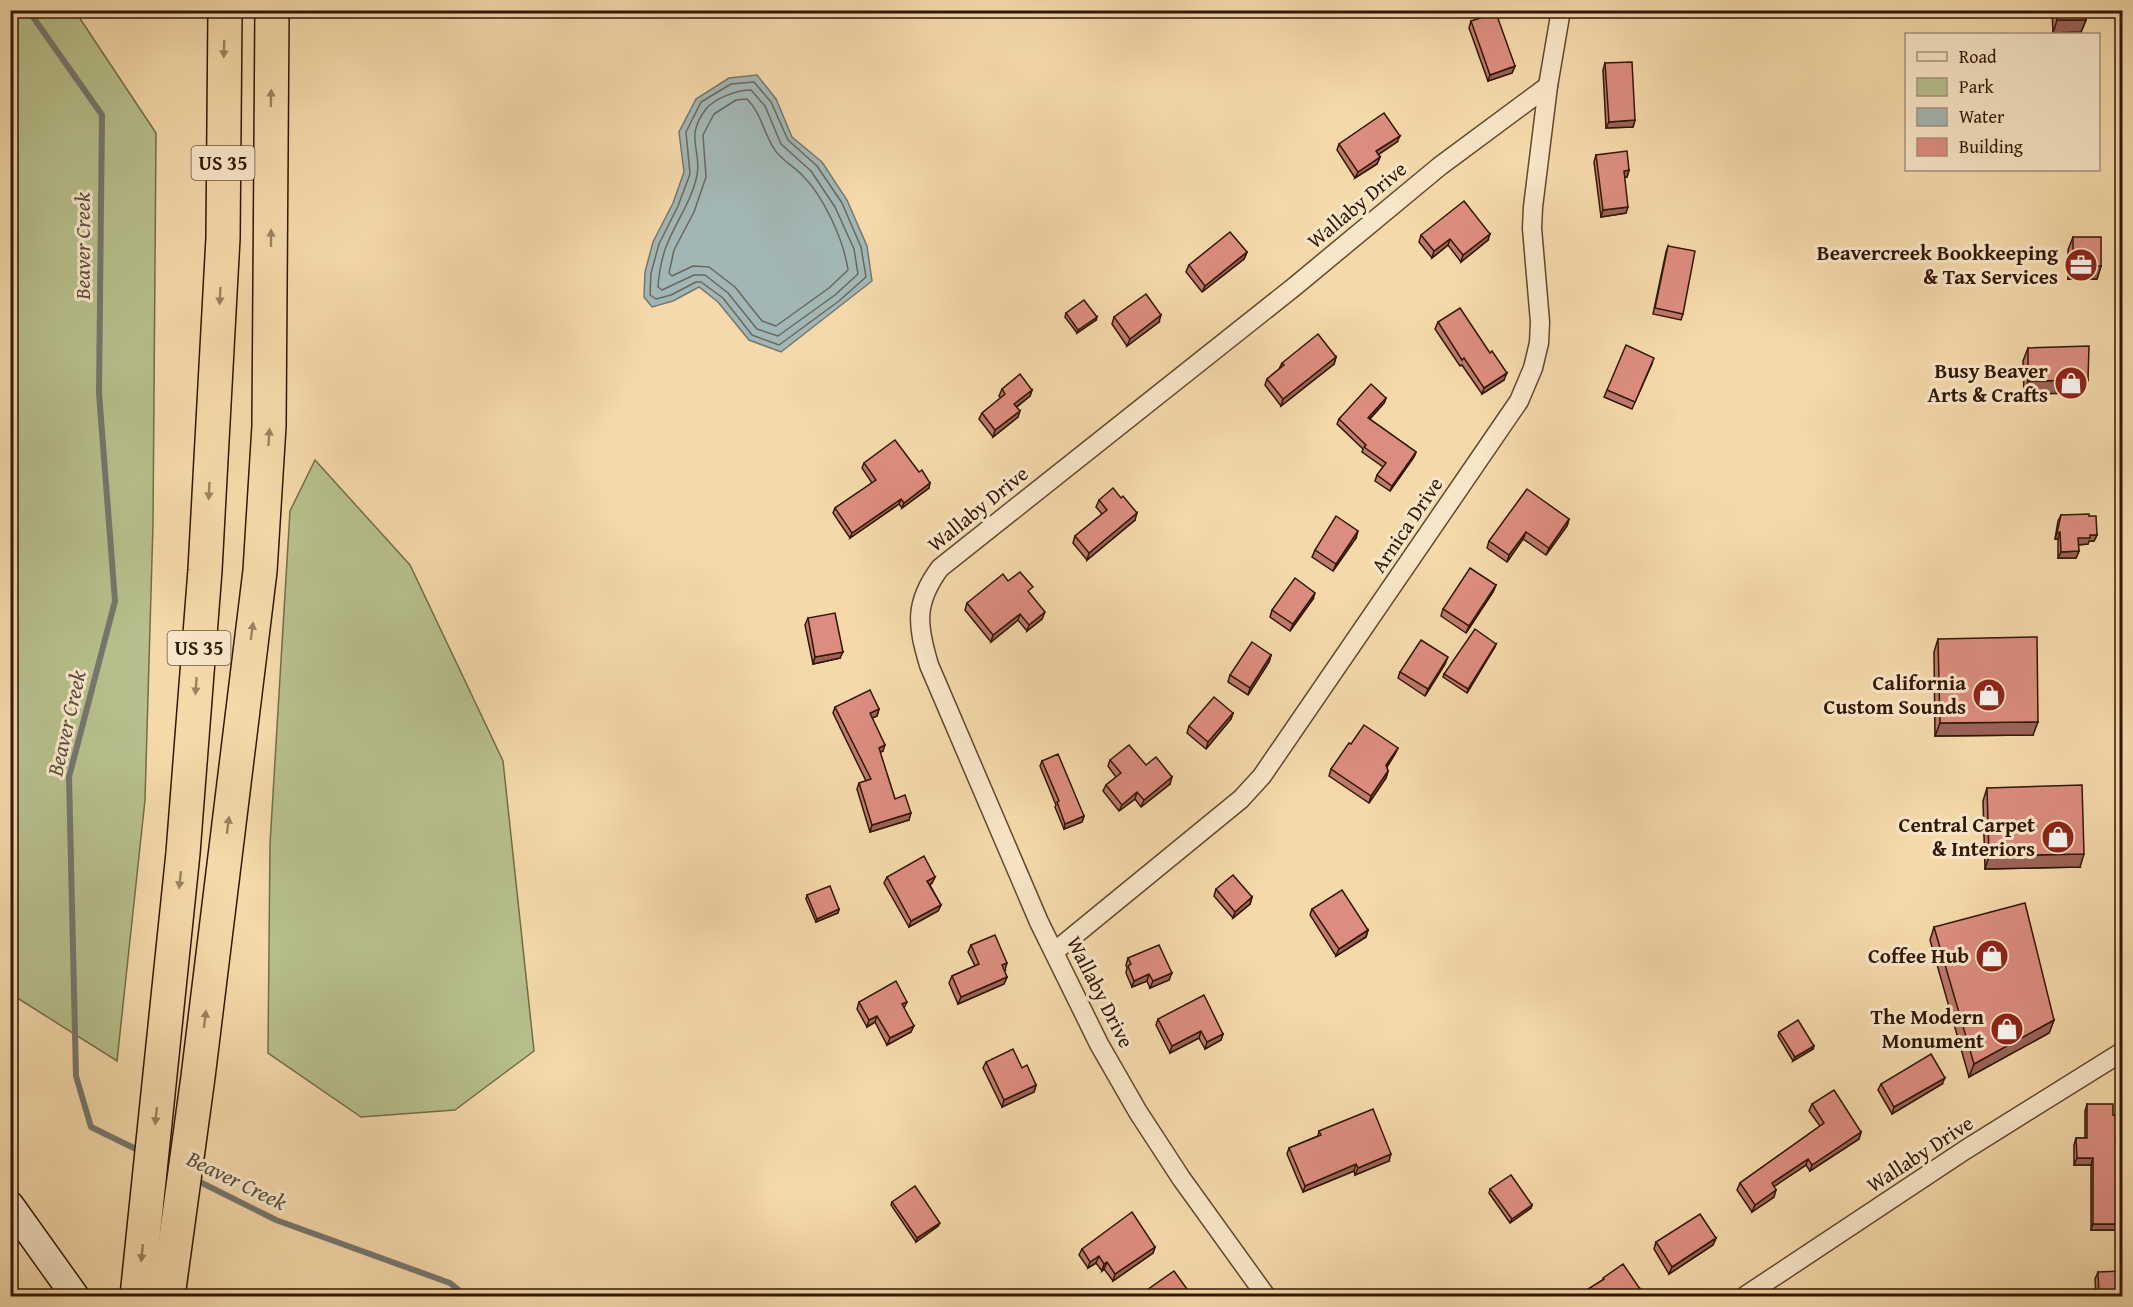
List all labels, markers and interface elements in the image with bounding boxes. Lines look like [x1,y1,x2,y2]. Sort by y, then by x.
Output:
legend [1905,33,2100,171]
one-way arrow [219,40,229,59]
text: Road [1959,43,1997,70]
text: Park [1959,73,1995,100]
one-way arrow [266,88,276,107]
text: Water [1959,103,2005,130]
text: Building [1959,133,2023,160]
road number: US 35 [192,146,254,180]
street label: Wallaby Drive [1300,154,1413,256]
water label: Beaver Creek [66,191,98,301]
one-way arrow [266,228,276,247]
place label: Beavercreek Bookkeeping & Tax Services [1817,237,2059,292]
office icon: Beavercreek Bookkeeping & Tax Services [2063,247,2099,283]
one-way arrow [215,287,225,306]
place label: Busy Beaver Arts & Crafts [1928,355,2048,410]
shop icon: Busy Beaver Arts & Crafts [2053,365,2089,401]
one-way arrow [264,428,273,447]
street label: Wallaby Drive [921,458,1035,559]
street label: Arnica Drive [1363,470,1450,579]
one-way arrow [205,482,214,501]
one-way arrow [247,622,256,641]
road number: US 35 [168,631,230,665]
water label: Beaver Creek [38,666,94,780]
place label: California Custom Sounds [1824,667,1966,722]
one-way arrow [191,676,201,695]
shop icon: California Custom Sounds [1971,677,2007,713]
place label: Central Carpet & Interiors [1899,809,2035,864]
one-way arrow [223,815,233,834]
shop icon: Central Carpet & Interiors [2040,819,2076,855]
one-way arrow [175,871,185,890]
street label: Wallaby Drive [1059,930,1142,1053]
shop icon: Coffee Hub [1974,938,2010,974]
place label: Coffee Hub [1868,940,1969,971]
place label: The Modern Monument [1871,1001,1985,1056]
one-way arrow [200,1009,210,1028]
shop icon: The Modern Monument [1989,1011,2025,1047]
one-way arrow [151,1106,161,1125]
street label: Wallaby Drive [1860,1107,1979,1200]
water label: Beaver Creek [181,1142,293,1218]
one-way arrow [137,1243,146,1262]

